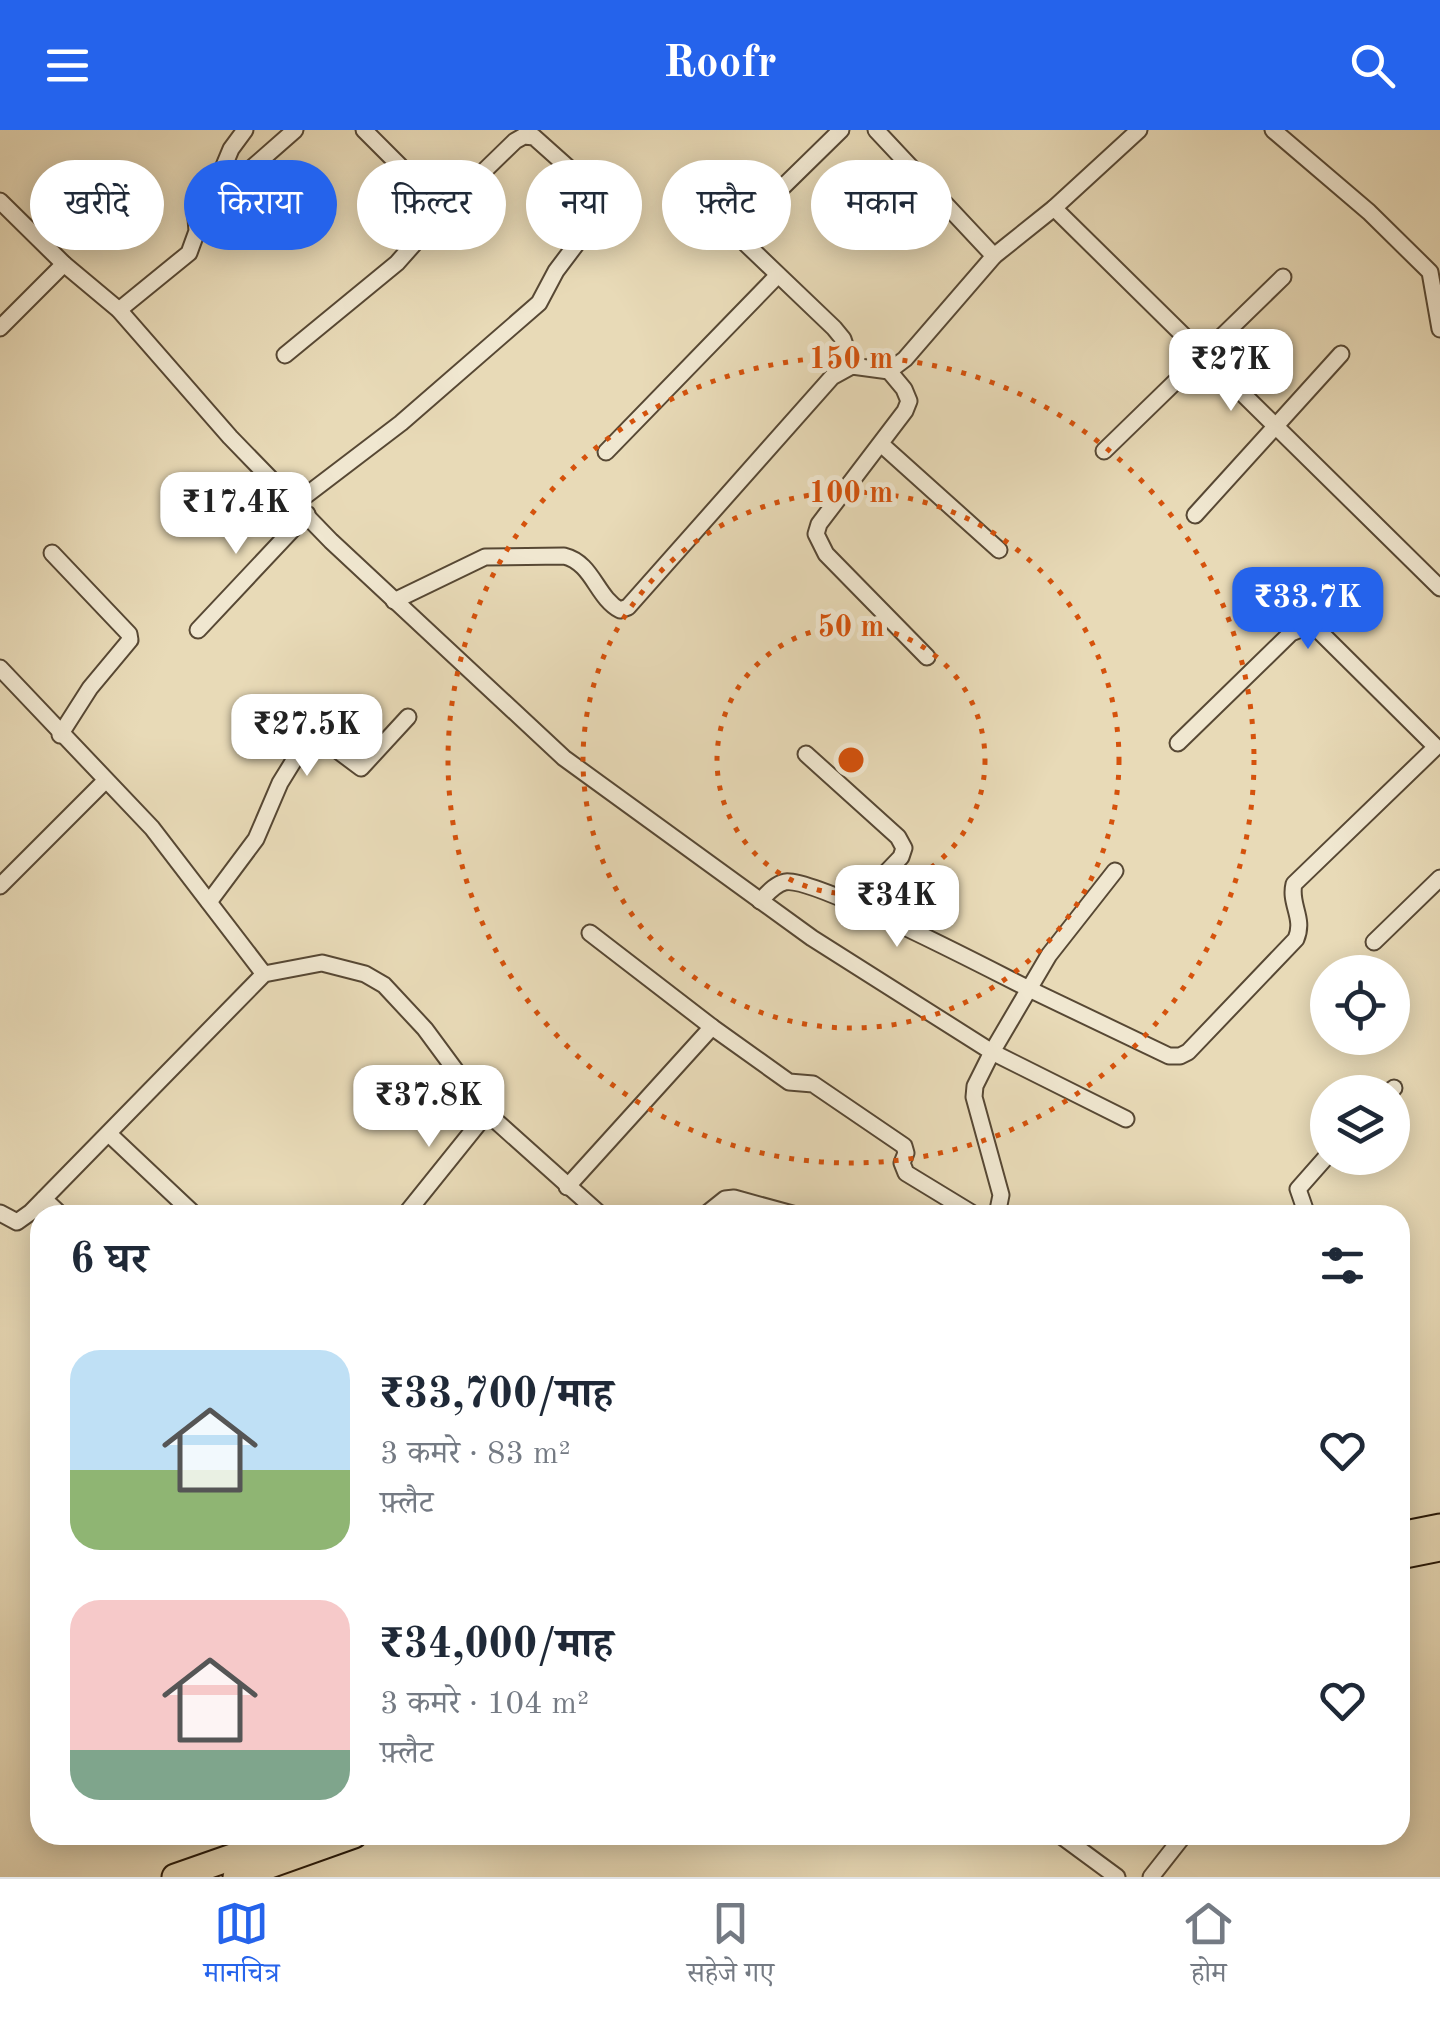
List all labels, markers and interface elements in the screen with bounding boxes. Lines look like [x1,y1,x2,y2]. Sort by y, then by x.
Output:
icon: menu [40,38,95,93]
icon: search [1345,38,1400,93]
text: Roofr [663,42,777,87]
chip: खरीदें [30,160,164,250]
chip: किराया [184,160,337,250]
chip: फ़िल्टर [357,160,506,250]
chip: नया [526,160,642,250]
chip: फ़्लैट [662,160,791,250]
chip: मकान [811,160,952,250]
pin: ₹27K [1172,329,1290,414]
text: 150 m [809,345,893,375]
text: ₹27K [1191,345,1271,377]
pin: ₹17.4K [155,472,317,557]
text: 100 m [809,479,893,509]
text: ₹17.4K [182,488,290,520]
pin: ₹33.7K [1227,567,1389,652]
text: ₹33.7K [1254,583,1362,615]
text: 50 m [817,613,885,643]
pin: ₹27.5K [226,694,388,779]
text: ₹27.5K [253,710,361,742]
centre of rings [833,742,869,778]
pin: ₹34K [838,865,956,950]
text: ₹34K [857,881,937,913]
map controls [1310,955,1410,1175]
button: locate [1310,955,1410,1055]
pin: ₹37.8K [348,1065,510,1150]
button: layers [1310,1075,1410,1175]
text: ₹37.8K [375,1081,483,1113]
icon: filters [1315,1238,1370,1293]
text: 6 घर [70,1240,148,1282]
text: ₹33,700/माह [380,1375,613,1417]
icon: home [150,1390,270,1510]
icon: heart [1315,1423,1370,1478]
text: 3 कमरे · 83 m² [380,1439,571,1471]
text: फ़्लैट [380,1489,433,1521]
text: ₹34,000/माह [380,1625,613,1667]
icon: home [150,1640,270,1760]
icon: heart [1315,1673,1370,1728]
text: 3 कमरे · 104 m² [380,1689,589,1721]
text: फ़्लैट [380,1739,433,1771]
tab: मानचित्र [204,1896,280,2000]
tab: सहेजे गए [687,1896,774,2000]
tab: होम [1181,1896,1236,2000]

